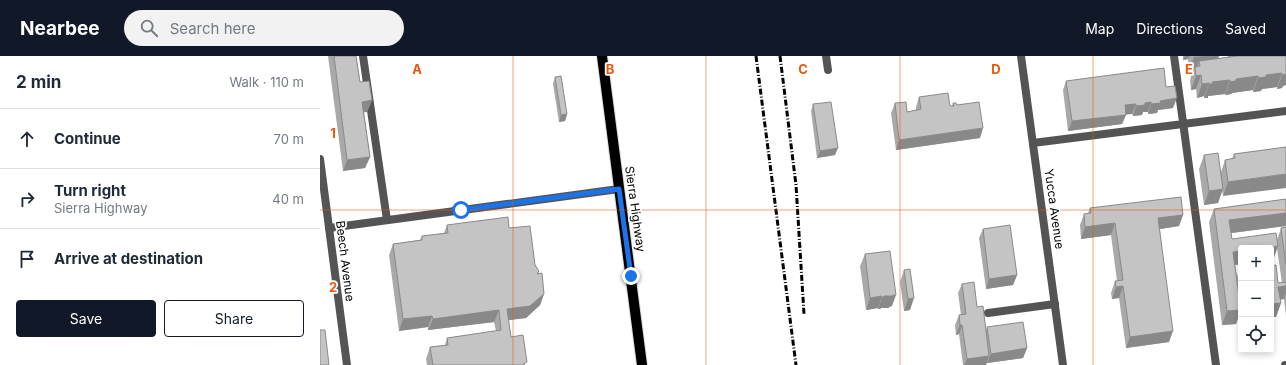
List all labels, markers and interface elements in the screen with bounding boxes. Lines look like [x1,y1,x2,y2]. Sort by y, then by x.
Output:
search box [124,10,404,46]
text: Nearbee [20,17,100,40]
icon: search [138,17,160,39]
text: Search here [170,19,255,38]
text: Map [1085,20,1114,37]
text: Directions [1136,20,1203,37]
text: Saved [1225,20,1266,37]
text: A [412,61,422,77]
text: B [606,61,615,77]
text: C [798,61,808,77]
text: D [991,61,1001,77]
text: E [1185,61,1193,77]
text: 2 min [16,72,61,92]
text: Walk · 110 m [229,74,304,90]
text: 1 [330,125,336,141]
icon: ahead [16,128,38,150]
text: Continue [54,129,121,148]
text: 70 m [274,131,304,147]
street label: Sierra Highway [622,165,649,253]
street label: Yucca Avenue [1041,168,1068,250]
text: Turn right [54,181,126,200]
icon: right [16,188,38,210]
text: 40 m [272,191,304,207]
text: Sierra Highway [54,200,148,216]
route start [452,201,470,219]
street label: Beech Avenue [333,220,358,302]
map controls [1238,245,1274,353]
button: + [1238,245,1274,281]
icon: arrive [16,248,38,270]
text: Arrive at destination [54,249,203,268]
route end [622,267,640,285]
text: 2 [329,279,337,295]
button: − [1238,281,1274,317]
button: Save [16,300,156,337]
button: Share [164,300,304,337]
button: locate [1238,317,1274,353]

